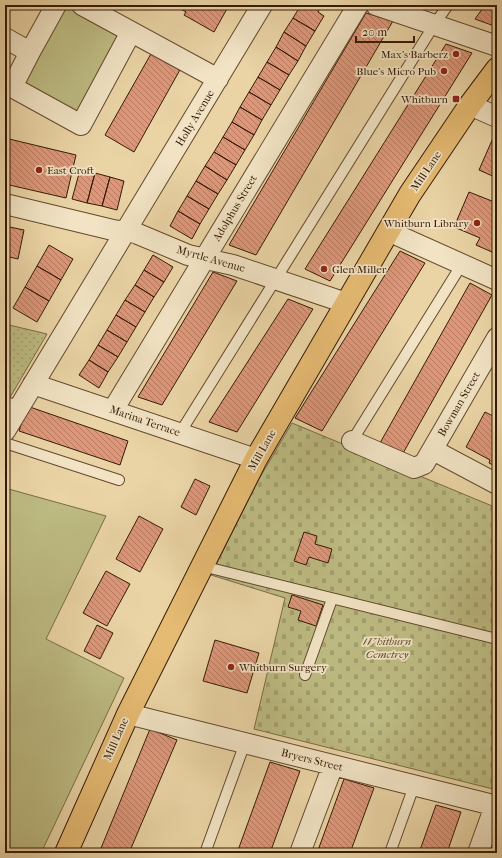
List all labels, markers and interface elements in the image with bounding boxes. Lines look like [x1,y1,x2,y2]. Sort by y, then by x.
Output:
scale bar [356,18,414,44]
text: 20 m [362,25,387,39]
place label: Max’s Barberz [381,48,448,61]
marker: Max’s Barberz [451,49,461,59]
place label: Blue’s Micro Pub [356,65,436,78]
marker: Blue’s Micro Pub [439,66,449,76]
street label: Holly Avenue [173,87,217,149]
place label: Whitburn [400,93,449,106]
marker: Whitburn [451,94,461,104]
street label: Mill Lane [408,148,444,193]
place label: East Croft [47,164,94,177]
marker: East Croft [34,165,44,175]
street label: Adolphus Street [210,172,260,244]
place label: Whitburn Library [383,217,470,230]
marker: Whitburn Library [472,218,482,228]
street label: Myrtle Avenue [175,243,247,275]
place label: Glen Miller [332,263,387,276]
marker: Glen Miller [319,264,329,274]
street label: Bowman Street [435,369,483,439]
street label: Marina Terrace [108,403,182,439]
street label: Mill Lane [245,427,279,473]
park label: Whitburn Cemetrey [363,635,411,661]
place label: Whitburn Surgery [238,661,328,674]
marker: Whitburn Surgery [226,662,236,672]
street label: Mill Lane [101,715,131,762]
street label: Bryers Street [280,746,344,774]

